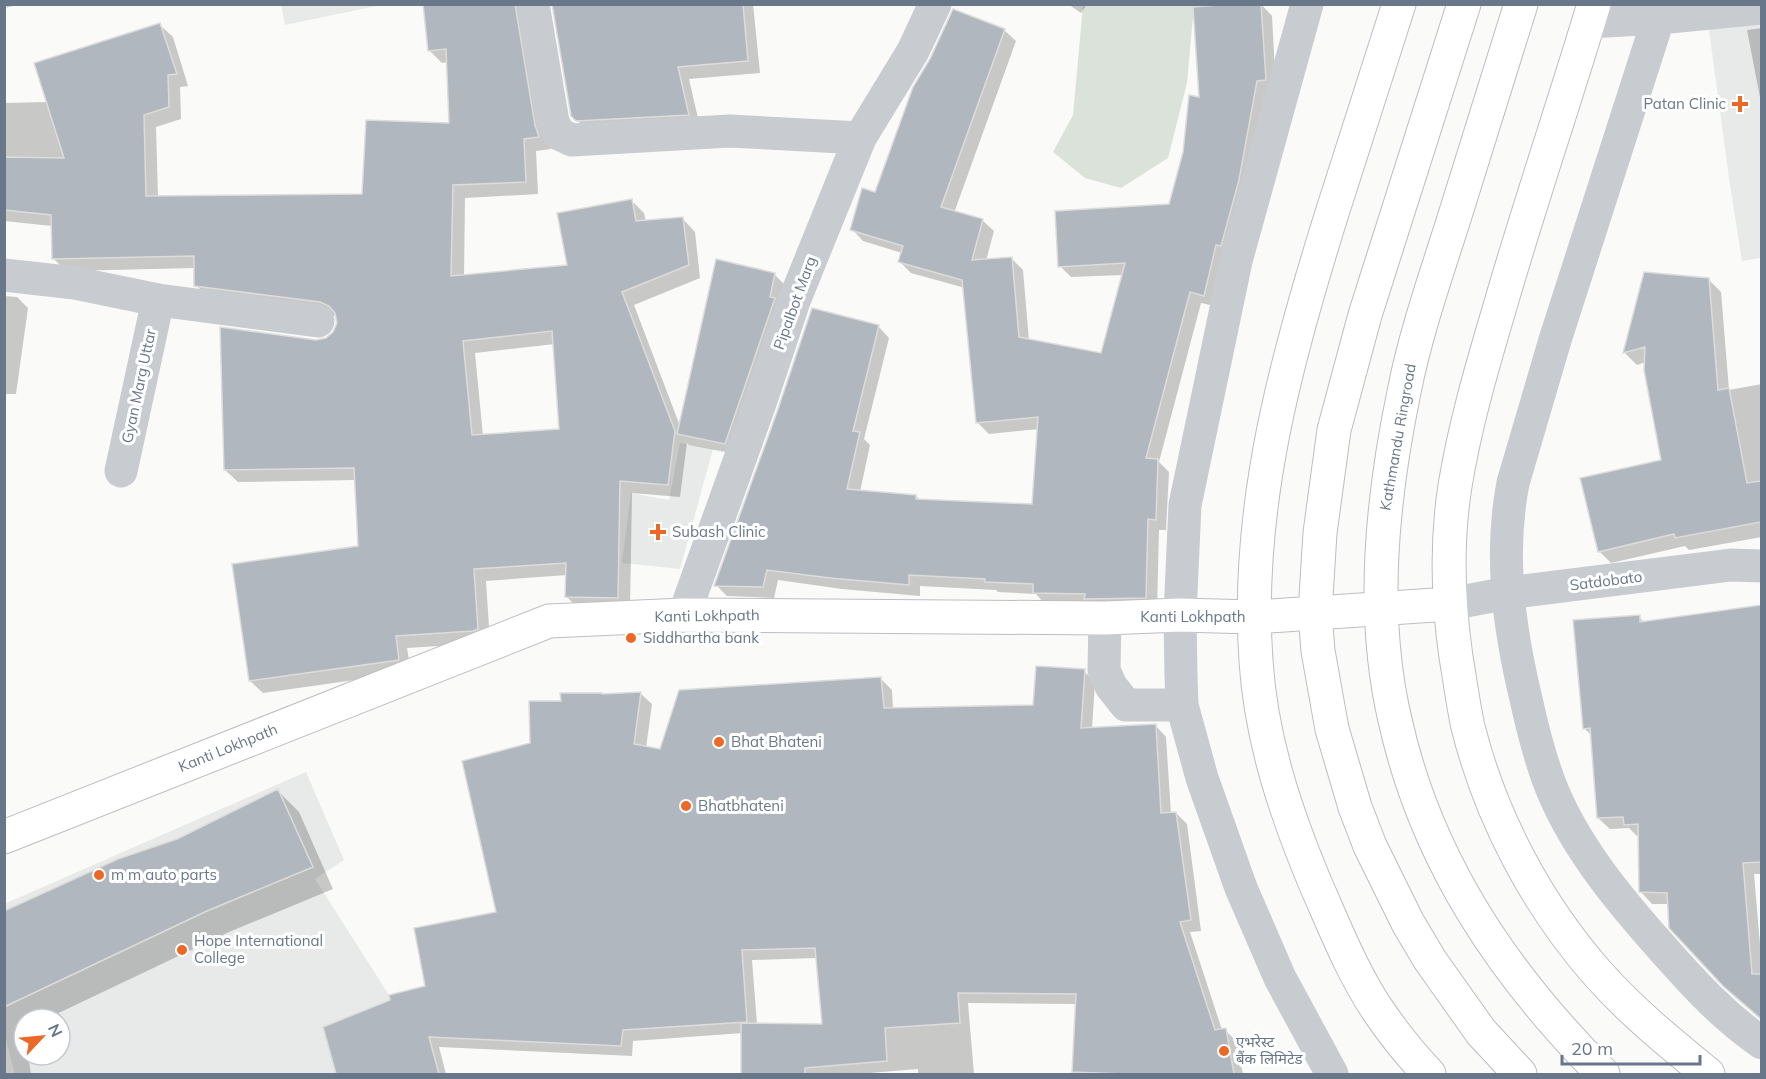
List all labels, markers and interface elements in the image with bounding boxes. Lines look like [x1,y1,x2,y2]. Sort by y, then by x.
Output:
place label: Patan Clinic [1643,94,1726,113]
marker: Patan Clinic [1731,95,1749,113]
street label: Pipalbot Marg [769,254,820,352]
street label: Gyan Marg Uttar [117,326,160,445]
street label: Kathmandu Ringroad [1375,362,1420,512]
place label: Subash Clinic [672,522,765,541]
marker: Subash Clinic [649,523,667,541]
street label: Satdobato [1569,567,1643,594]
street label: Kanti Lokhpath [654,605,760,626]
street label: Kanti Lokhpath [1140,607,1246,626]
place label: Siddhartha bank [643,628,759,647]
marker: Siddhartha bank [624,631,638,645]
street label: Kanti Lokhpath [175,719,280,776]
place label: Bhat Bhateni [731,732,822,751]
marker: Bhat Bhateni [712,735,726,749]
place label: Bhatbhateni [698,796,784,815]
marker: Bhatbhateni [679,799,693,813]
place label: m m auto parts [111,865,217,884]
marker: m m auto parts [92,868,106,882]
place label: Hope International College [194,931,323,967]
marker: Hope International College [175,943,189,957]
north arrow [12,1007,72,1067]
text: N [44,1021,67,1040]
scale bar [1562,1028,1700,1066]
place label: एभरेस्ट बैंक लिमिटेड [1236,1032,1303,1068]
text: 20 m [1571,1037,1613,1060]
marker: एभरेस्ट बैंक लिमिटेड [1217,1044,1231,1058]

